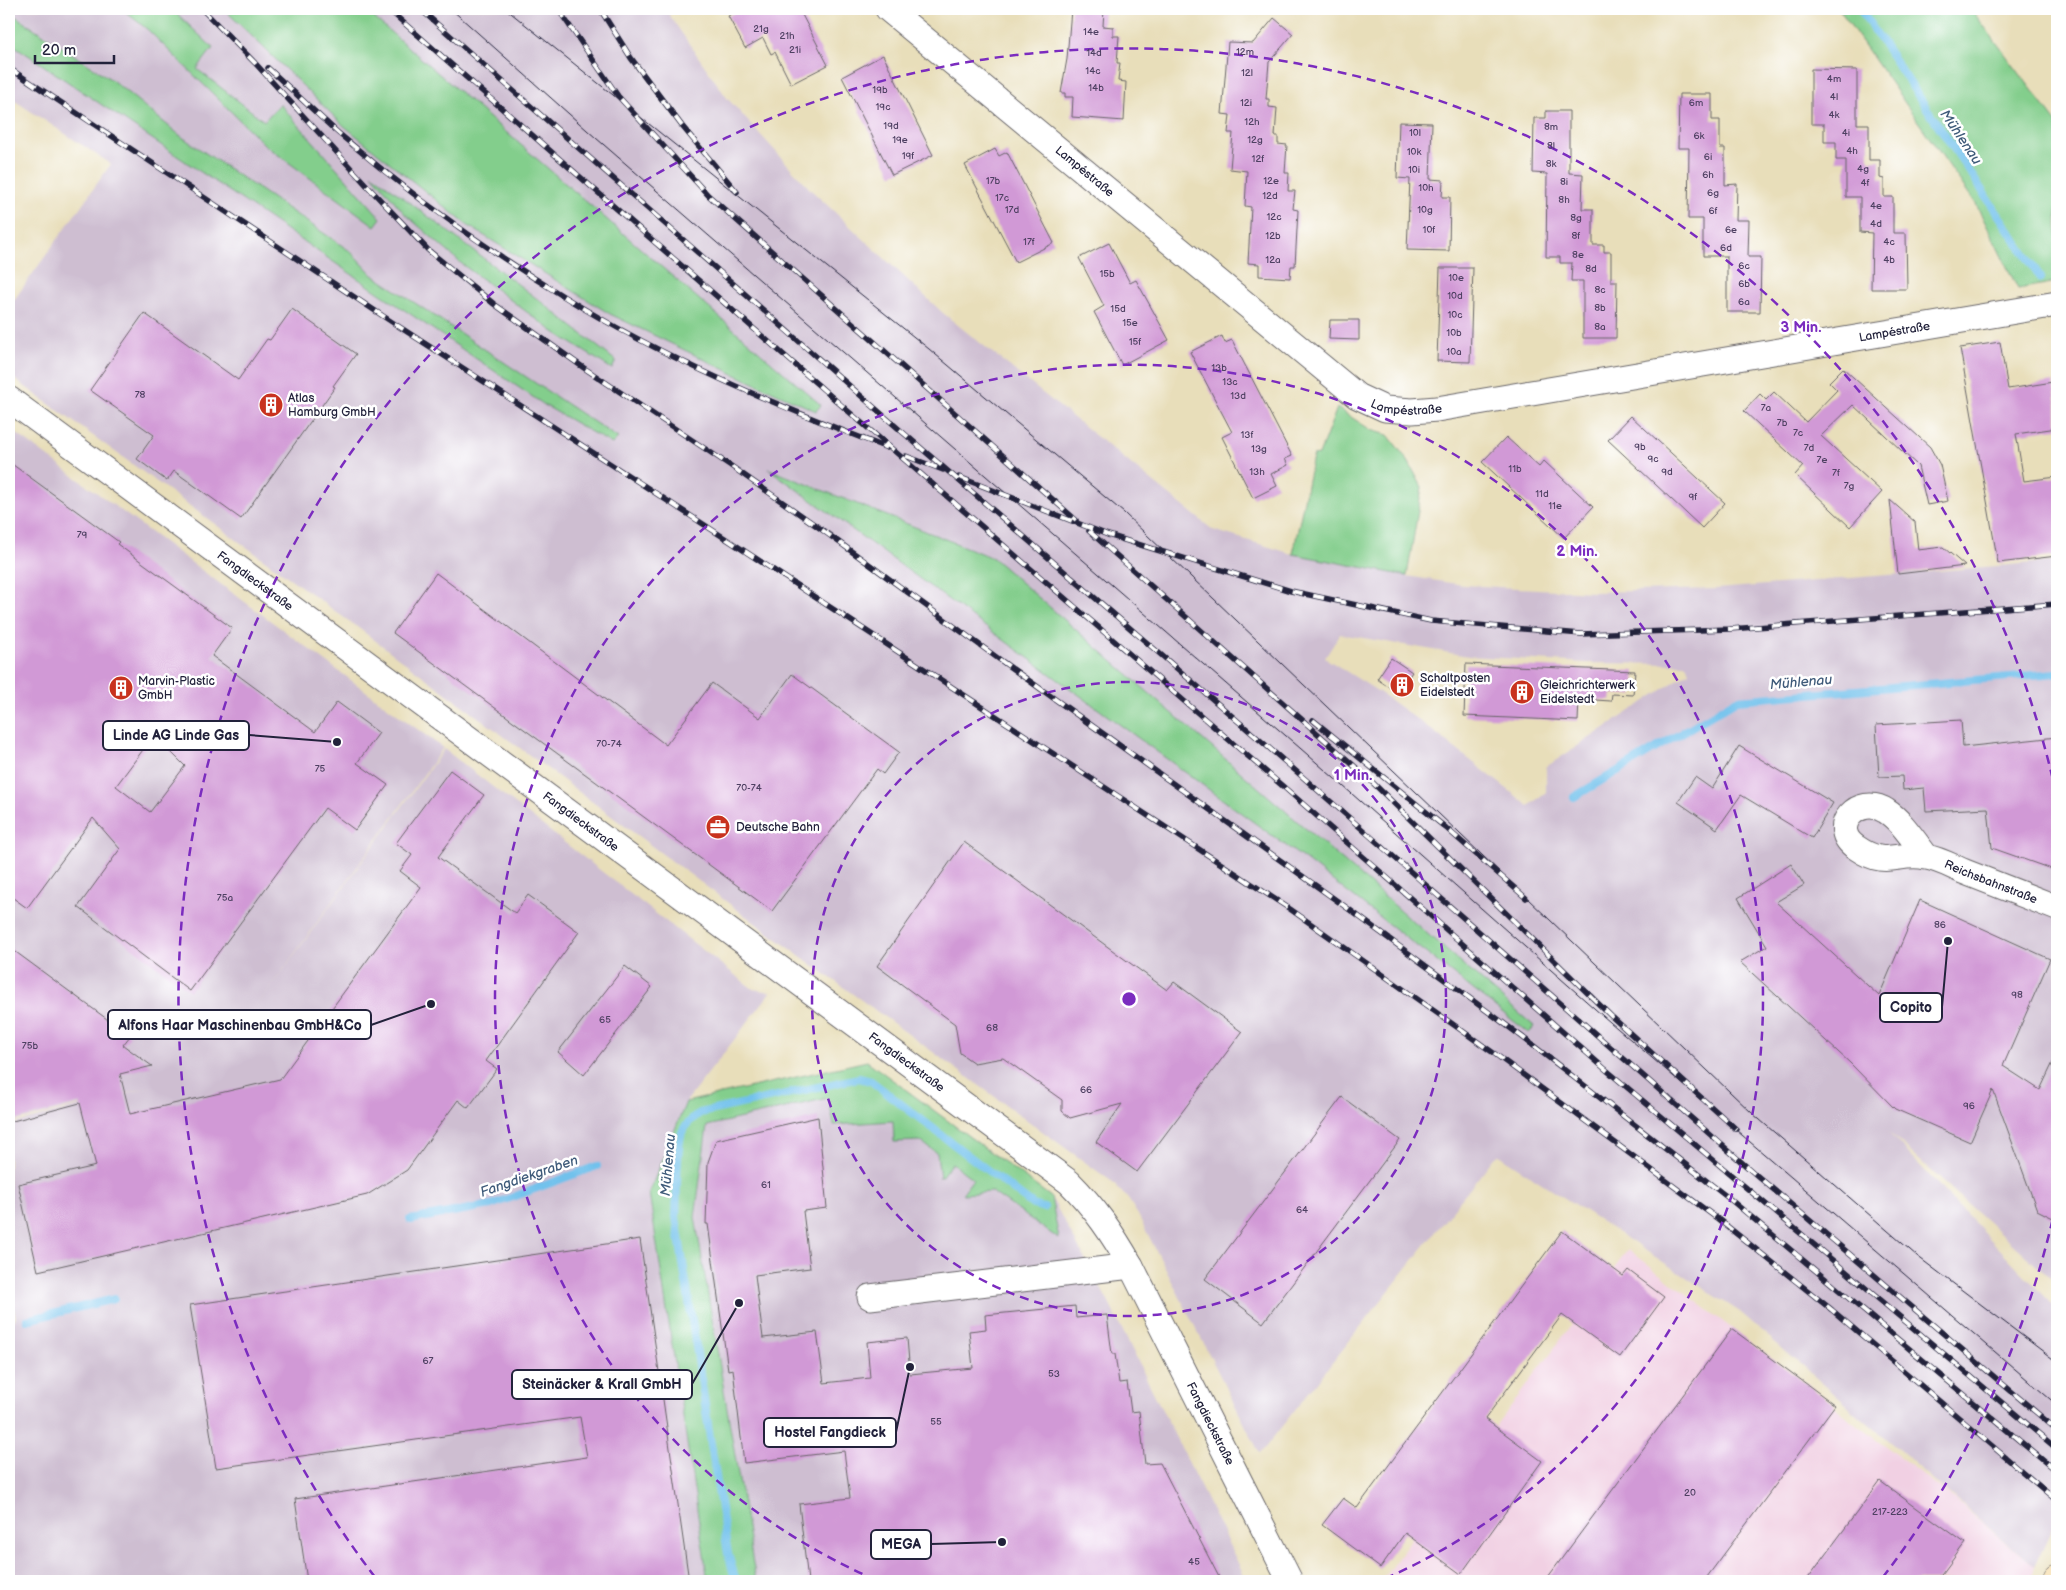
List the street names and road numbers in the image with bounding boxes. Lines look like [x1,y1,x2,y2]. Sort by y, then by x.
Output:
street label: Lampéstraße [1052,143,1117,200]
street label: Lampéstraße [1858,318,1931,345]
street label: Lampéstraße [1368,396,1443,419]
street label: Fangdieckstraße [214,548,296,614]
street label: Fangdieckstraße [540,788,622,854]
street label: Reichsbahnstraße [1942,856,2039,907]
street label: Fangdieckstraße [866,1029,948,1095]
street label: Fangdieckstraße [1183,1380,1238,1467]

